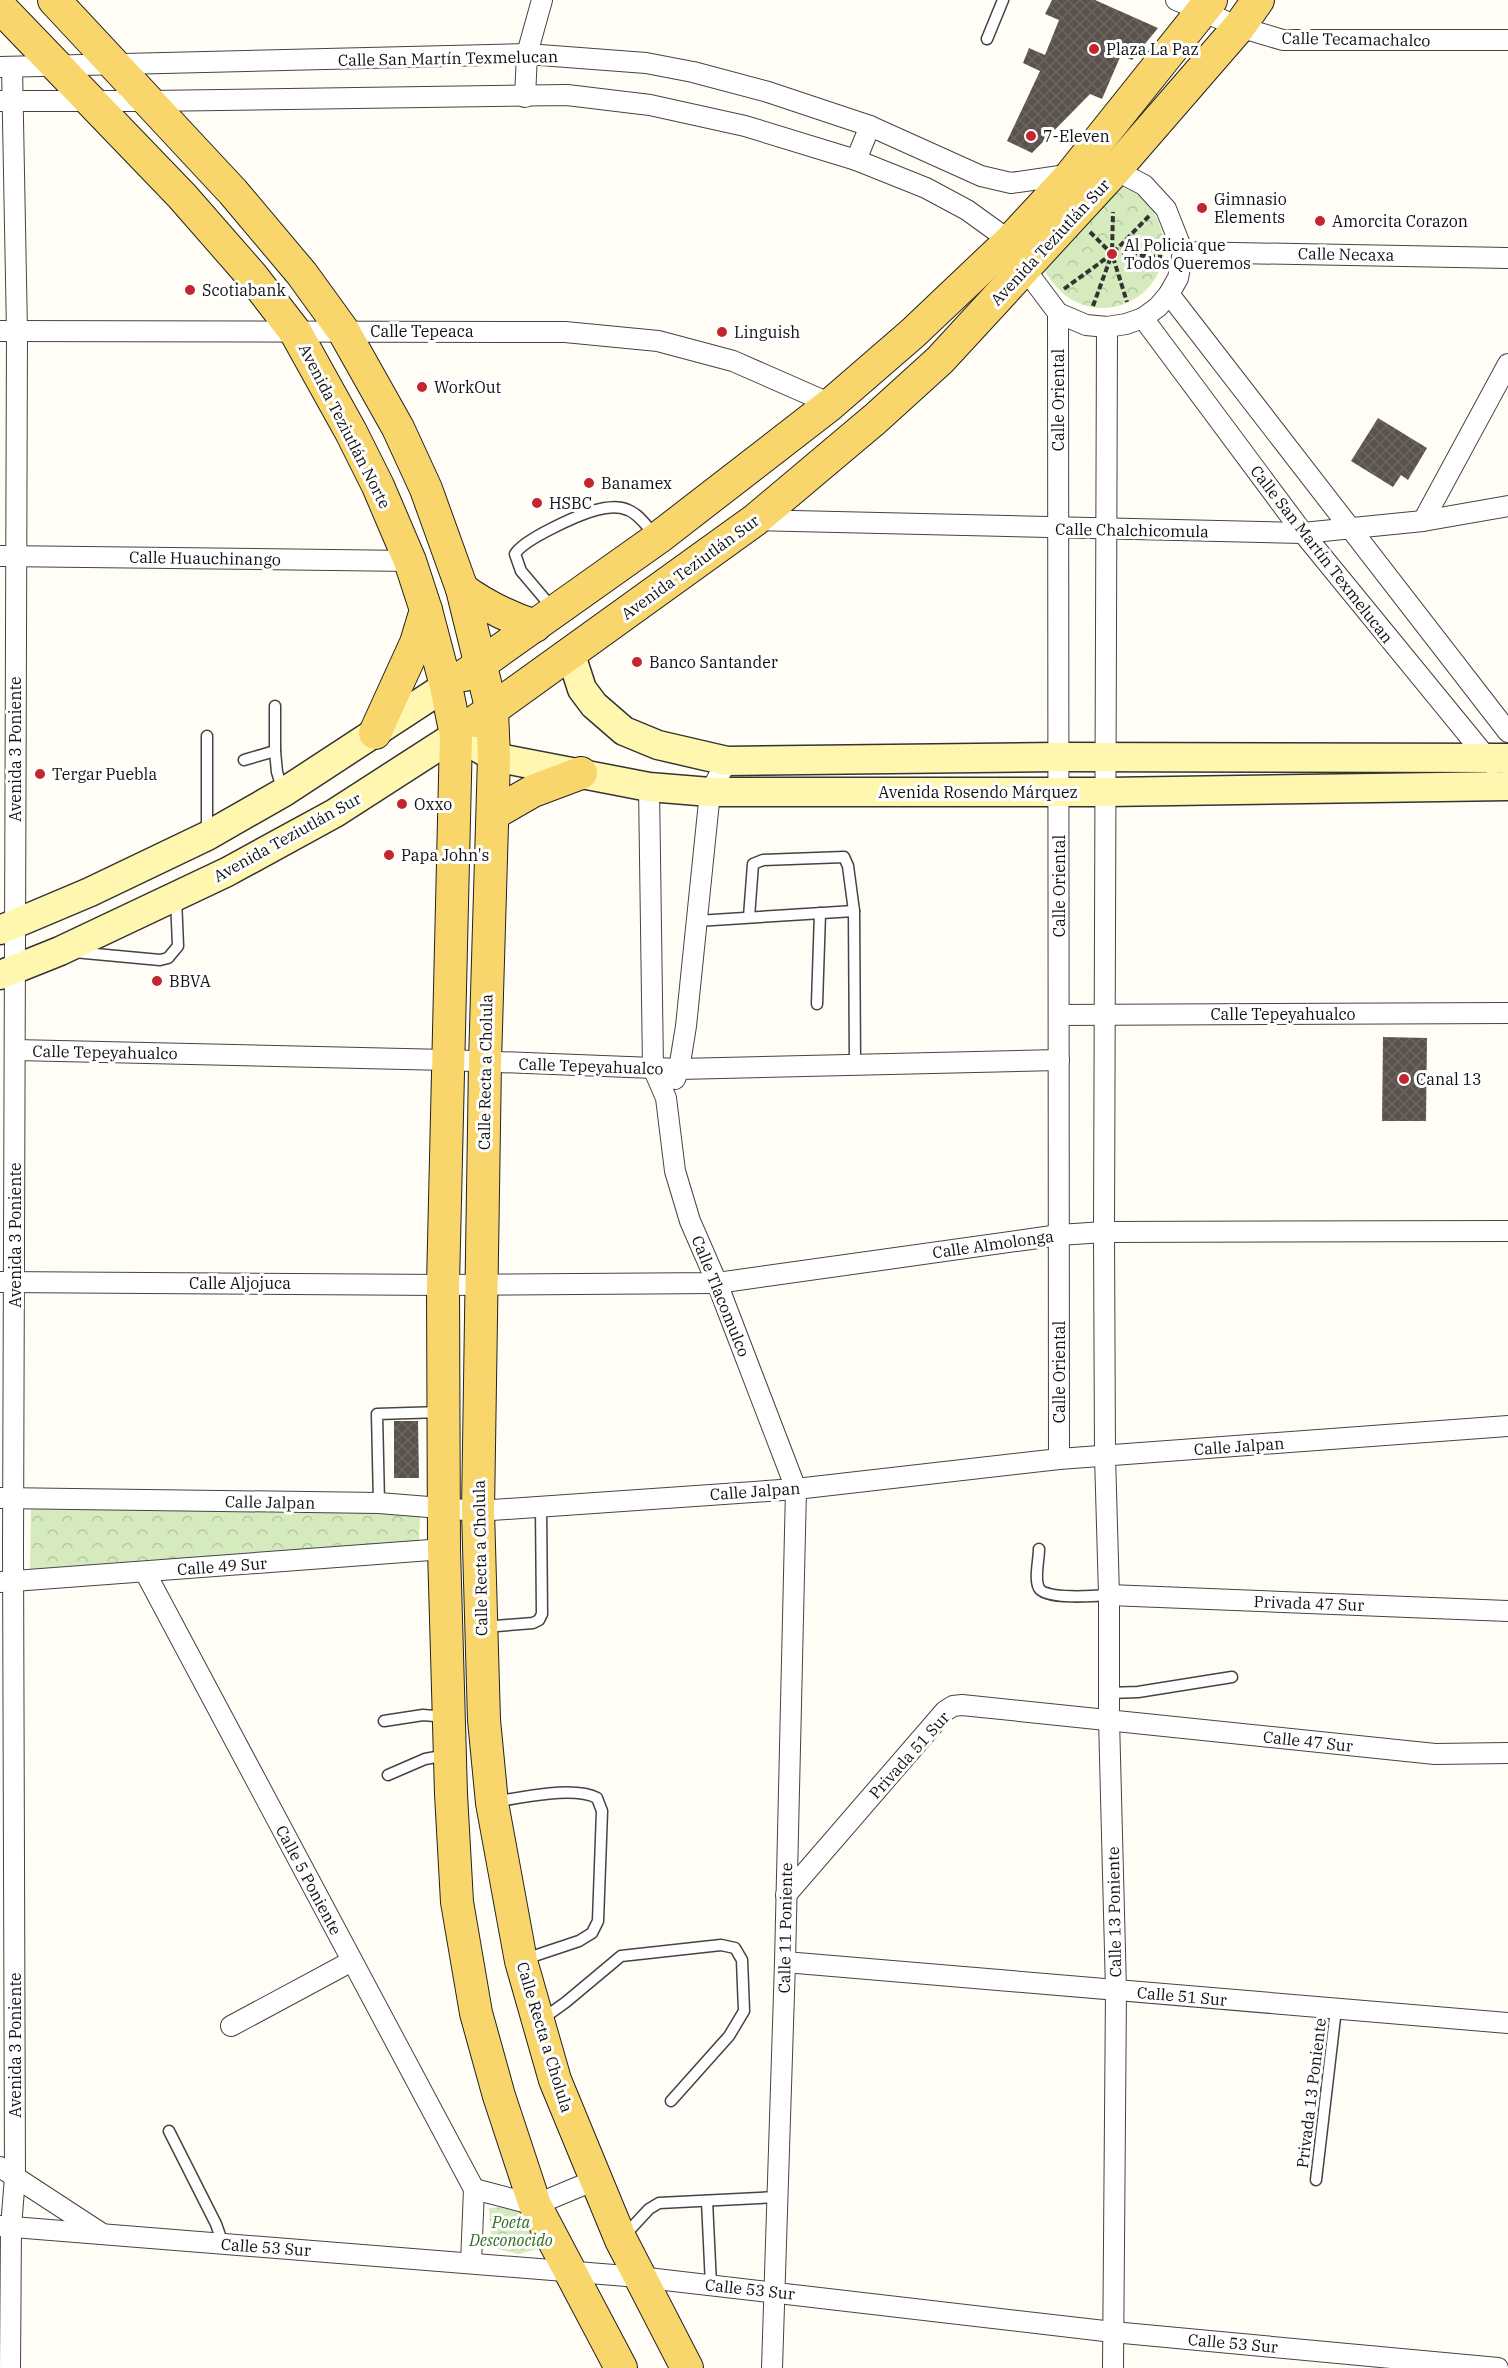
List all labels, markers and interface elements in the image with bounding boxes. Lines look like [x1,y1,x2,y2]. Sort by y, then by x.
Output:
street label: Calle Tecamachalco [1281,28,1431,50]
place label: Plaza La Paz [1106,39,1199,59]
marker: Plaza La Paz [1087,42,1101,56]
street label: Calle San Martín Texmelucan [338,46,558,70]
place label: 7-Eleven [1043,126,1110,146]
marker: 7-Eleven [1024,129,1038,143]
street label: Avenida Teziutlán Sur [986,175,1114,309]
place label: Gimnasio Elements [1214,189,1287,227]
marker: Gimnasio Elements [1195,201,1209,215]
place label: Amorcita Corazon [1332,211,1468,231]
marker: Amorcita Corazon [1313,214,1327,228]
place label: Al Policia que Todos Queremos [1124,235,1251,273]
street label: Calle Necaxa [1298,243,1395,265]
marker: Al Policia que Todos Queremos [1105,247,1119,261]
place label: Scotiabank [202,280,286,300]
marker: Scotiabank [183,283,197,297]
street label: Calle Tepeaca [370,321,474,341]
place label: Linguish [734,322,800,342]
marker: Linguish [715,325,729,339]
street label: Avenida Teziutlán Norte [295,340,395,512]
street label: Calle Oriental [1048,349,1068,451]
place label: WorkOut [434,377,502,397]
marker: WorkOut [415,380,429,394]
street label: Calle San Martín Texmelucan [1246,461,1398,647]
place label: Banamex [601,473,672,493]
marker: Banamex [582,476,596,490]
place label: HSBC [549,493,592,513]
marker: HSBC [530,496,544,510]
street label: Avenida Teziutlán Sur [617,510,763,624]
street label: Calle Chalchicomula [1055,519,1209,541]
street label: Calle Huauchinango [129,547,281,569]
place label: Banco Santander [649,652,778,672]
marker: Banco Santander [630,655,644,669]
street label: Avenida 3 Poniente [5,676,25,822]
place label: Tergar Puebla [52,764,157,784]
marker: Tergar Puebla [33,767,47,781]
street label: Avenida Rosendo Márquez [878,782,1078,802]
street label: Avenida Teziutlán Sur [210,788,364,886]
place label: Oxxo [414,794,452,814]
marker: Oxxo [395,797,409,811]
street label: Calle Oriental [1049,835,1069,937]
place label: Papa John's [401,845,489,865]
marker: Papa John's [382,848,396,862]
place label: BBVA [169,971,211,991]
marker: BBVA [150,974,164,988]
street label: Calle Recta a Cholula [474,993,496,1150]
street label: Calle Tepeyahualco [1210,1004,1356,1024]
street label: Calle Tepeyahualco [32,1041,178,1063]
street label: Calle Tepeyahualco [518,1053,664,1079]
place label: Canal 13 [1416,1069,1482,1089]
marker: Canal 13 [1397,1072,1411,1086]
street label: Avenida 3 Poniente [5,1162,25,1308]
street label: Calle Almolonga [931,1226,1055,1262]
street label: Calle Tlacomulco [688,1232,754,1360]
street label: Calle Aljojuca [189,1273,291,1293]
street label: Calle Oriental [1049,1321,1069,1423]
street label: Calle Jalpan [1193,1433,1285,1459]
street label: Calle Jalpan [709,1478,801,1504]
street label: Calle Recta a Cholula [469,1479,491,1636]
street label: Calle Jalpan [225,1491,315,1513]
street label: Calle 49 Sur [176,1553,268,1579]
street label: Privada 47 Sur [1253,1591,1365,1615]
street label: Privada 51 Sur [865,1707,953,1803]
street label: Calle 47 Sur [1262,1726,1354,1756]
street label: Calle 5 Poniente [272,1822,346,1938]
street label: Calle 13 Poniente [1103,1846,1125,1978]
street label: Calle 11 Poniente [774,1862,796,1994]
street label: Calle Recta a Cholula [513,1959,577,2115]
street label: Avenida 3 Poniente [5,1972,25,2118]
street label: Calle 51 Sur [1136,1982,1228,2010]
street label: Privada 13 Poniente [1292,2017,1330,2169]
park label: Poeta Desconocido [468,2212,553,2250]
street label: Calle 53 Sur [220,2234,312,2260]
street label: Calle 53 Sur [704,2274,796,2304]
street label: Calle 53 Sur [1187,2329,1279,2357]

